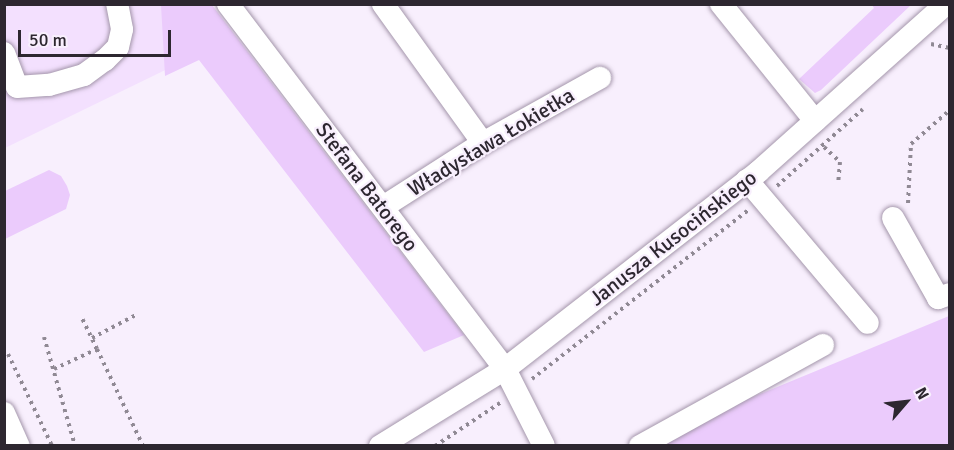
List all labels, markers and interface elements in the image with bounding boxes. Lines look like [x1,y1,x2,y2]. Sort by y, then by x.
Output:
scale bar [21,18,174,56]
text: 50 m [29,29,67,51]
street label: Władysława Łokietka [403,82,579,202]
street label: Stefana Batorego [310,118,424,256]
street label: Janusza Kusocińskiego [584,165,762,311]
north arrow [876,372,936,432]
text: N [910,384,933,403]

